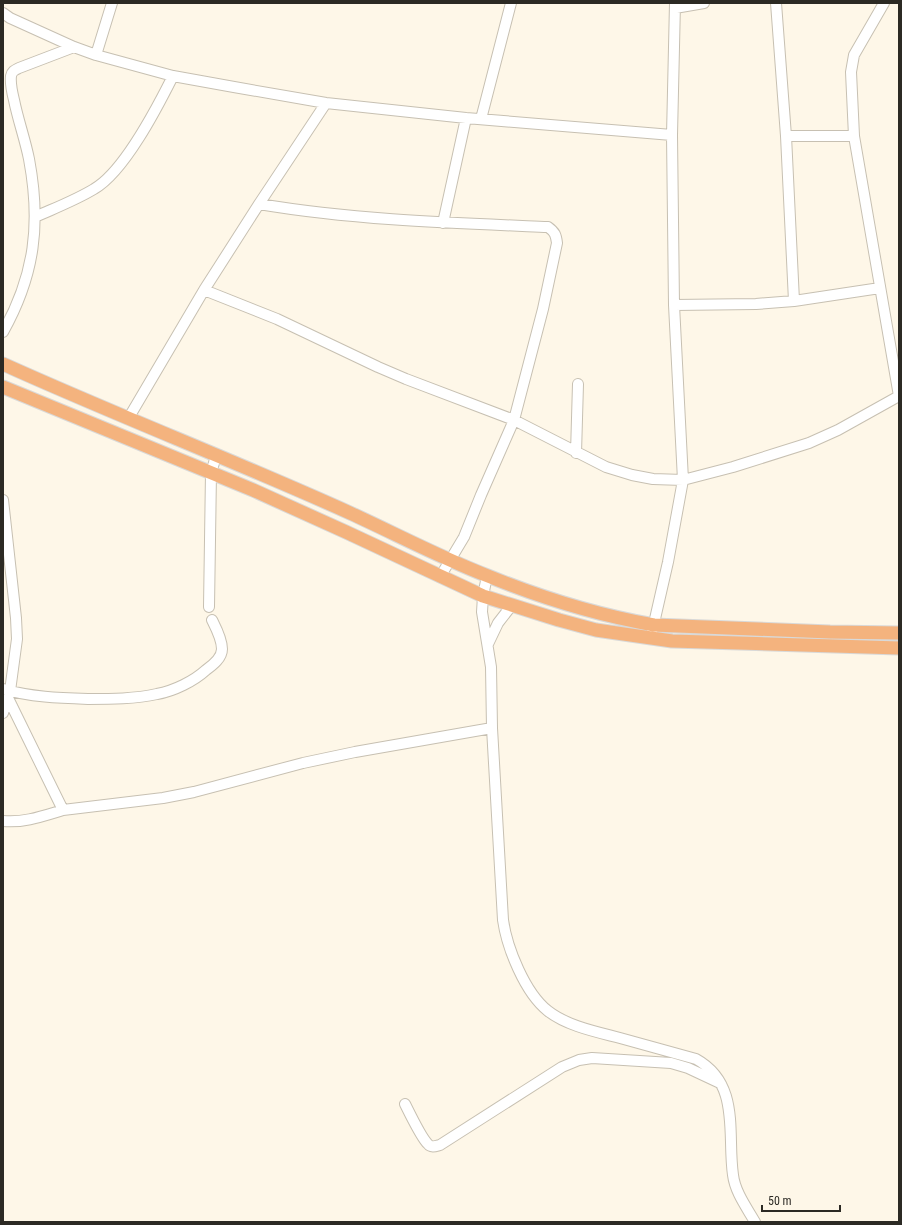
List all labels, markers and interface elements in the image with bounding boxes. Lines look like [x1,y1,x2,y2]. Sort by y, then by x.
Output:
scale bar [762,1187,840,1213]
text: 50 m [768,1194,792,1208]

